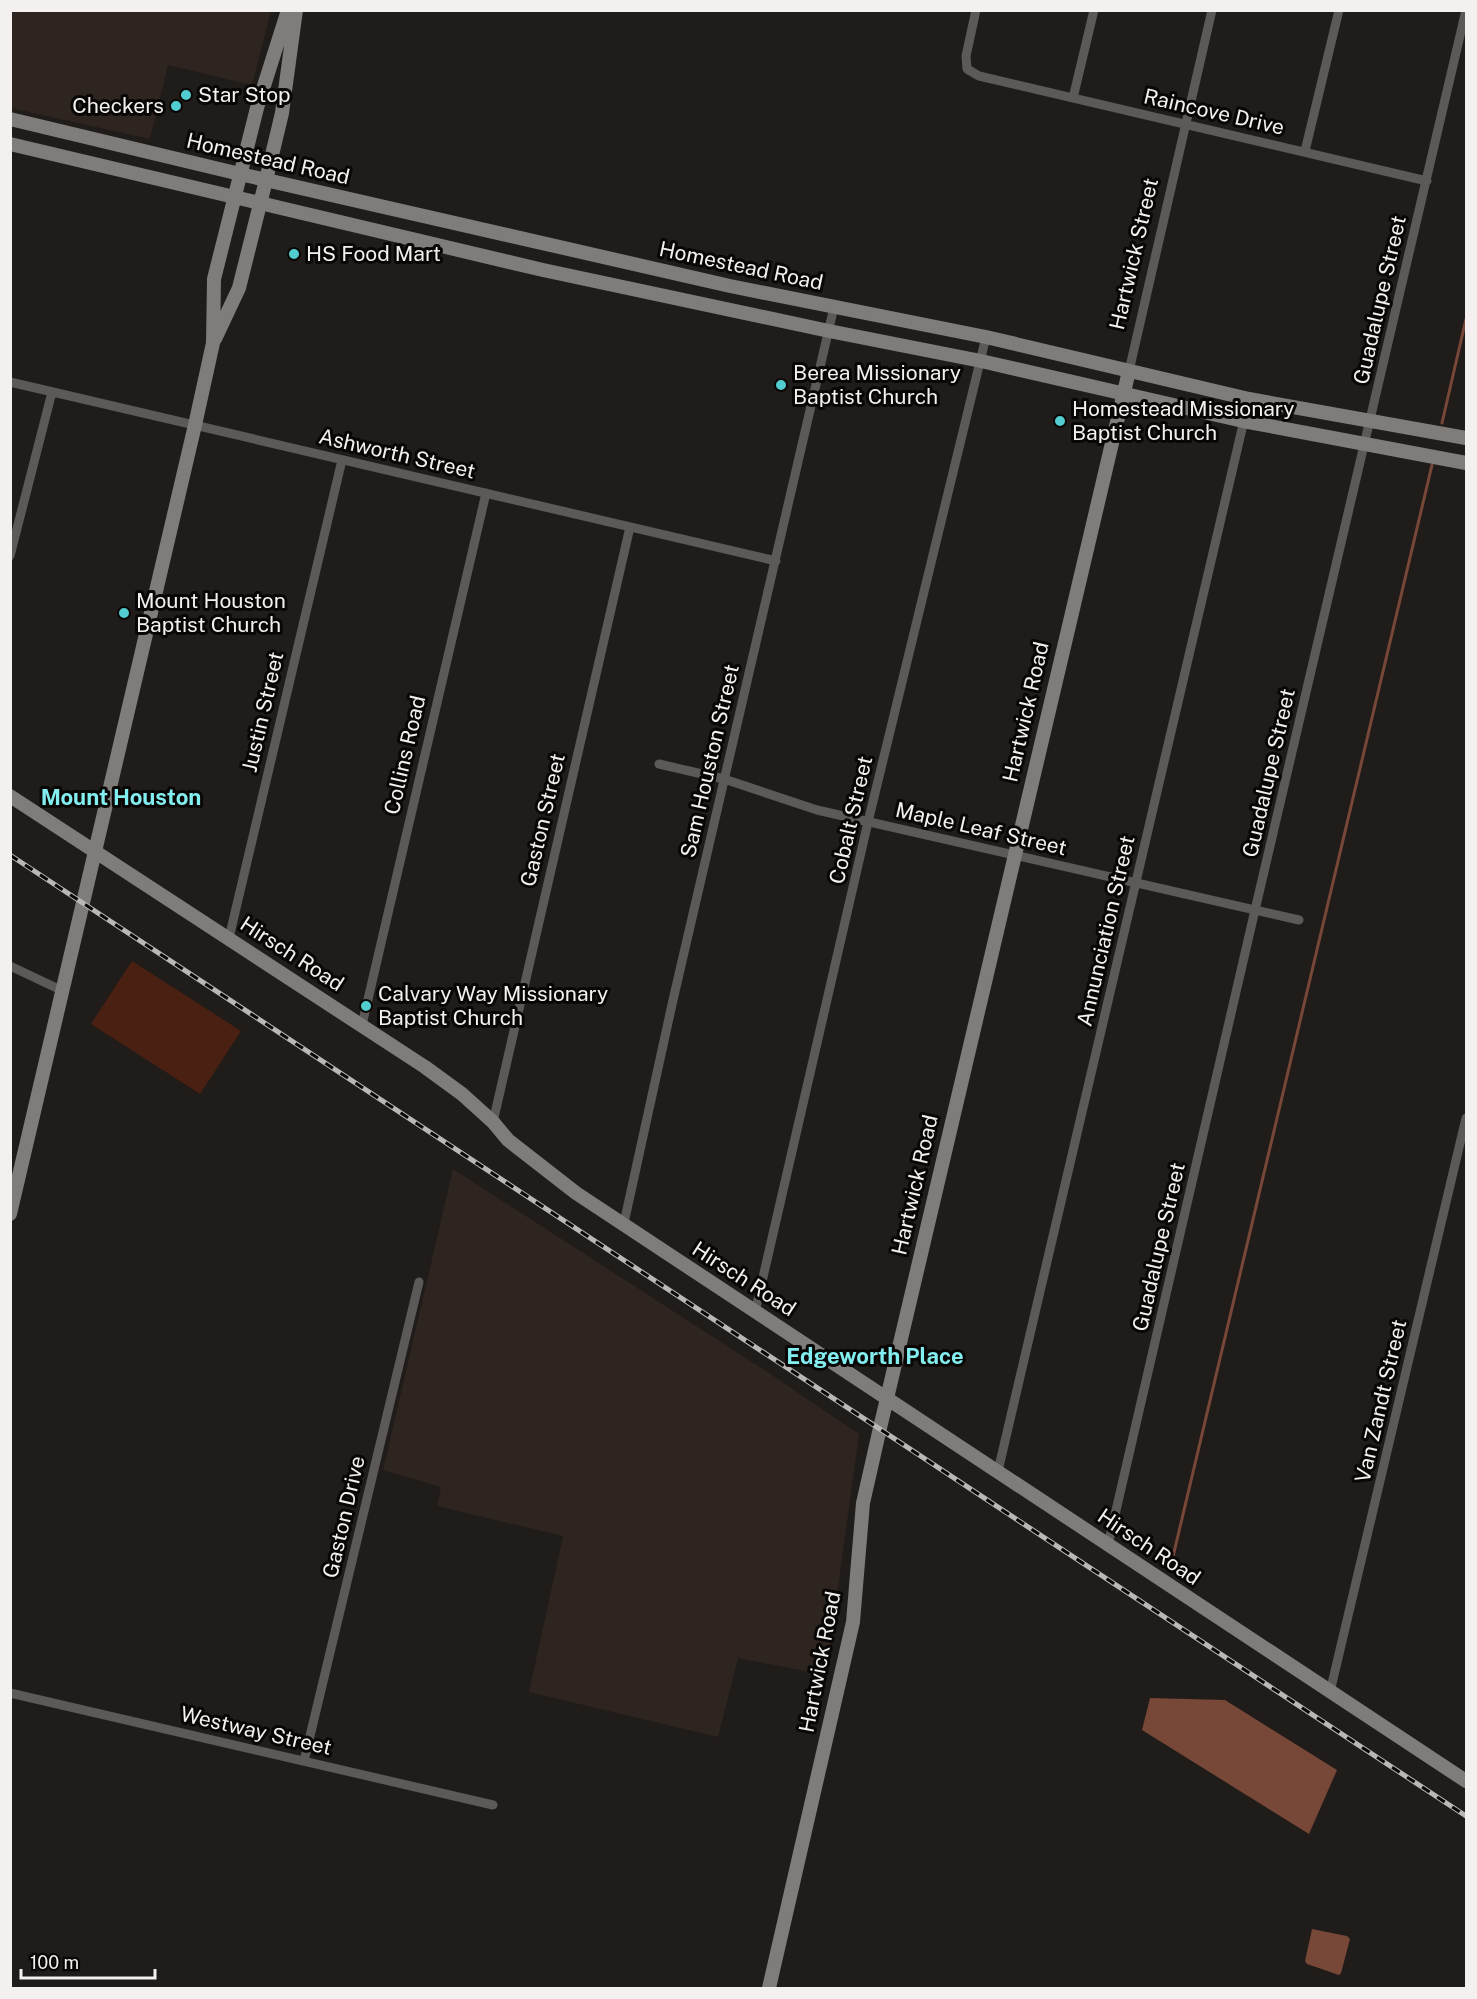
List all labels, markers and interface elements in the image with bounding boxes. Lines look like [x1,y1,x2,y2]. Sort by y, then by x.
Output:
place label: Star Stop [198,82,291,107]
street label: Raincove Drive [1141,83,1287,140]
marker: Star Stop [179,88,193,102]
place label: Checkers [72,93,164,118]
marker: Checkers [169,99,183,113]
street label: Homestead Road [184,128,352,189]
street label: Hartwick Street [1104,176,1163,332]
street label: Guadalupe Street [1348,213,1411,387]
street label: Homestead Road [657,236,825,295]
place label: HS Food Mart [306,241,441,266]
marker: HS Food Mart [287,247,301,261]
place label: Berea Missionary Baptist Church [793,360,961,409]
marker: Berea Missionary Baptist Church [774,378,788,392]
place label: Homestead Missionary Baptist Church [1072,396,1295,445]
marker: Homestead Missionary Baptist Church [1053,414,1067,428]
street label: Ashworth Street [317,423,478,484]
place label: Mount Houston Baptist Church [136,588,286,637]
marker: Mount Houston Baptist Church [117,606,131,620]
street label: Hartwick Road [997,639,1054,784]
street label: Justin Street [237,649,289,775]
street label: Sam Houston Street [675,662,744,860]
street label: Guadalupe Street [1237,686,1300,860]
street label: Collins Road [379,693,430,817]
street label: Gaston Street [515,751,570,889]
street label: Cobalt Street [824,754,877,886]
district label: Mount Houston [41,784,201,810]
street label: Maple Leaf Street [893,797,1069,860]
street label: Annunciation Street [1071,833,1140,1029]
street label: Hirsch Road [236,911,349,996]
place label: Calvary Way Missionary Baptist Church [378,981,608,1030]
marker: Calvary Way Missionary Baptist Church [359,999,373,1013]
street label: Hartwick Road [886,1112,943,1257]
street label: Guadalupe Street [1127,1160,1190,1334]
street label: Hirsch Road [688,1236,801,1321]
street label: Van Zandt Street [1350,1317,1411,1485]
district label: Edgeworth Place [786,1343,964,1369]
street label: Gaston Drive [317,1453,370,1580]
street label: Hirsch Road [1093,1503,1205,1590]
street label: Hartwick Road [794,1589,845,1735]
street label: Westway Street [178,1701,334,1760]
scale bar [21,1942,154,1980]
text: 100 m [30,1952,79,1973]

